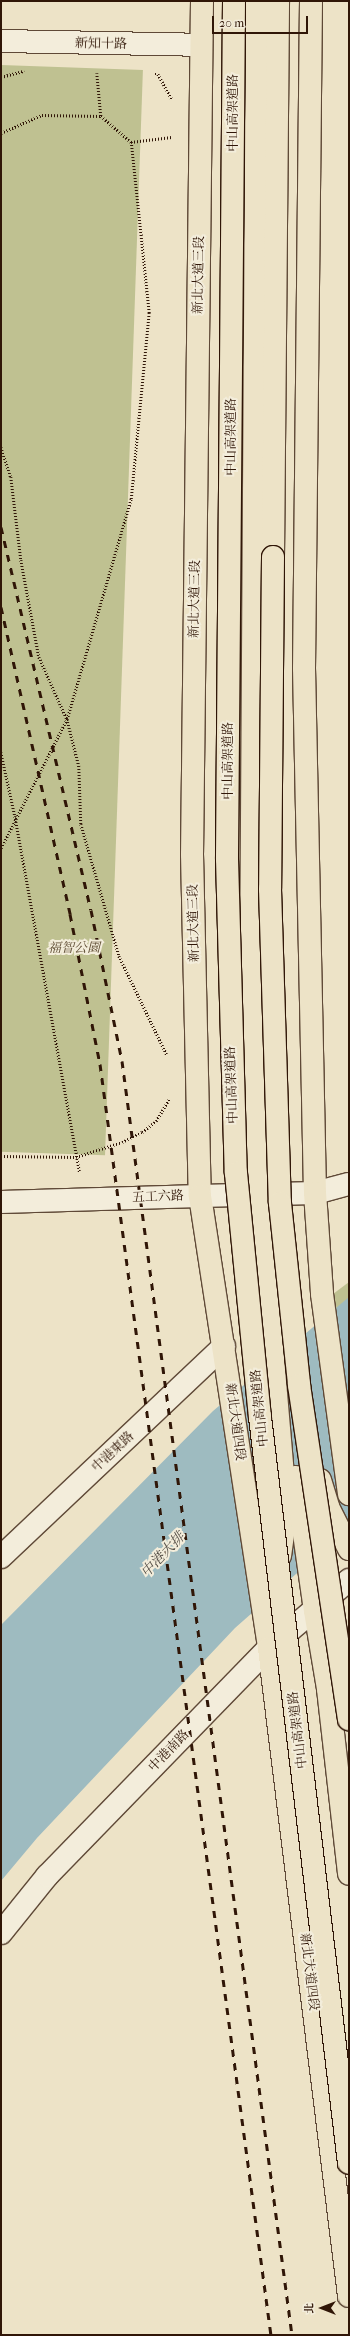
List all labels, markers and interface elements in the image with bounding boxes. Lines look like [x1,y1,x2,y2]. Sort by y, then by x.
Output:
scale bar [214,8,310,34]
text: 20 m [219,16,244,30]
street label: 新知十路 [75,36,127,52]
street label: 中山高架道路 [225,74,241,152]
street label: 新北大道三段 [191,236,207,314]
street label: 中山高架道路 [223,398,239,476]
street label: 新北大道三段 [187,560,203,638]
street label: 中山高架道路 [220,722,236,800]
street label: 新北大道三段 [186,884,202,962]
park label: 福智公園 [48,940,100,956]
street label: 中山高架道路 [223,1046,241,1124]
street label: 五工六路 [132,1188,184,1206]
street label: 中山高架道路 [248,1368,272,1448]
street label: 新北大道四段 [222,1382,248,1462]
street label: 中港東路 [89,1429,137,1475]
water label: 中港大排 [138,1529,188,1581]
street label: 中山高架道路 [286,1690,310,1770]
street label: 中港南路 [145,1727,193,1775]
street label: 新北大道四段 [297,1932,321,2012]
north arrow [302,2288,342,2328]
text: 北 [303,2303,316,2314]

